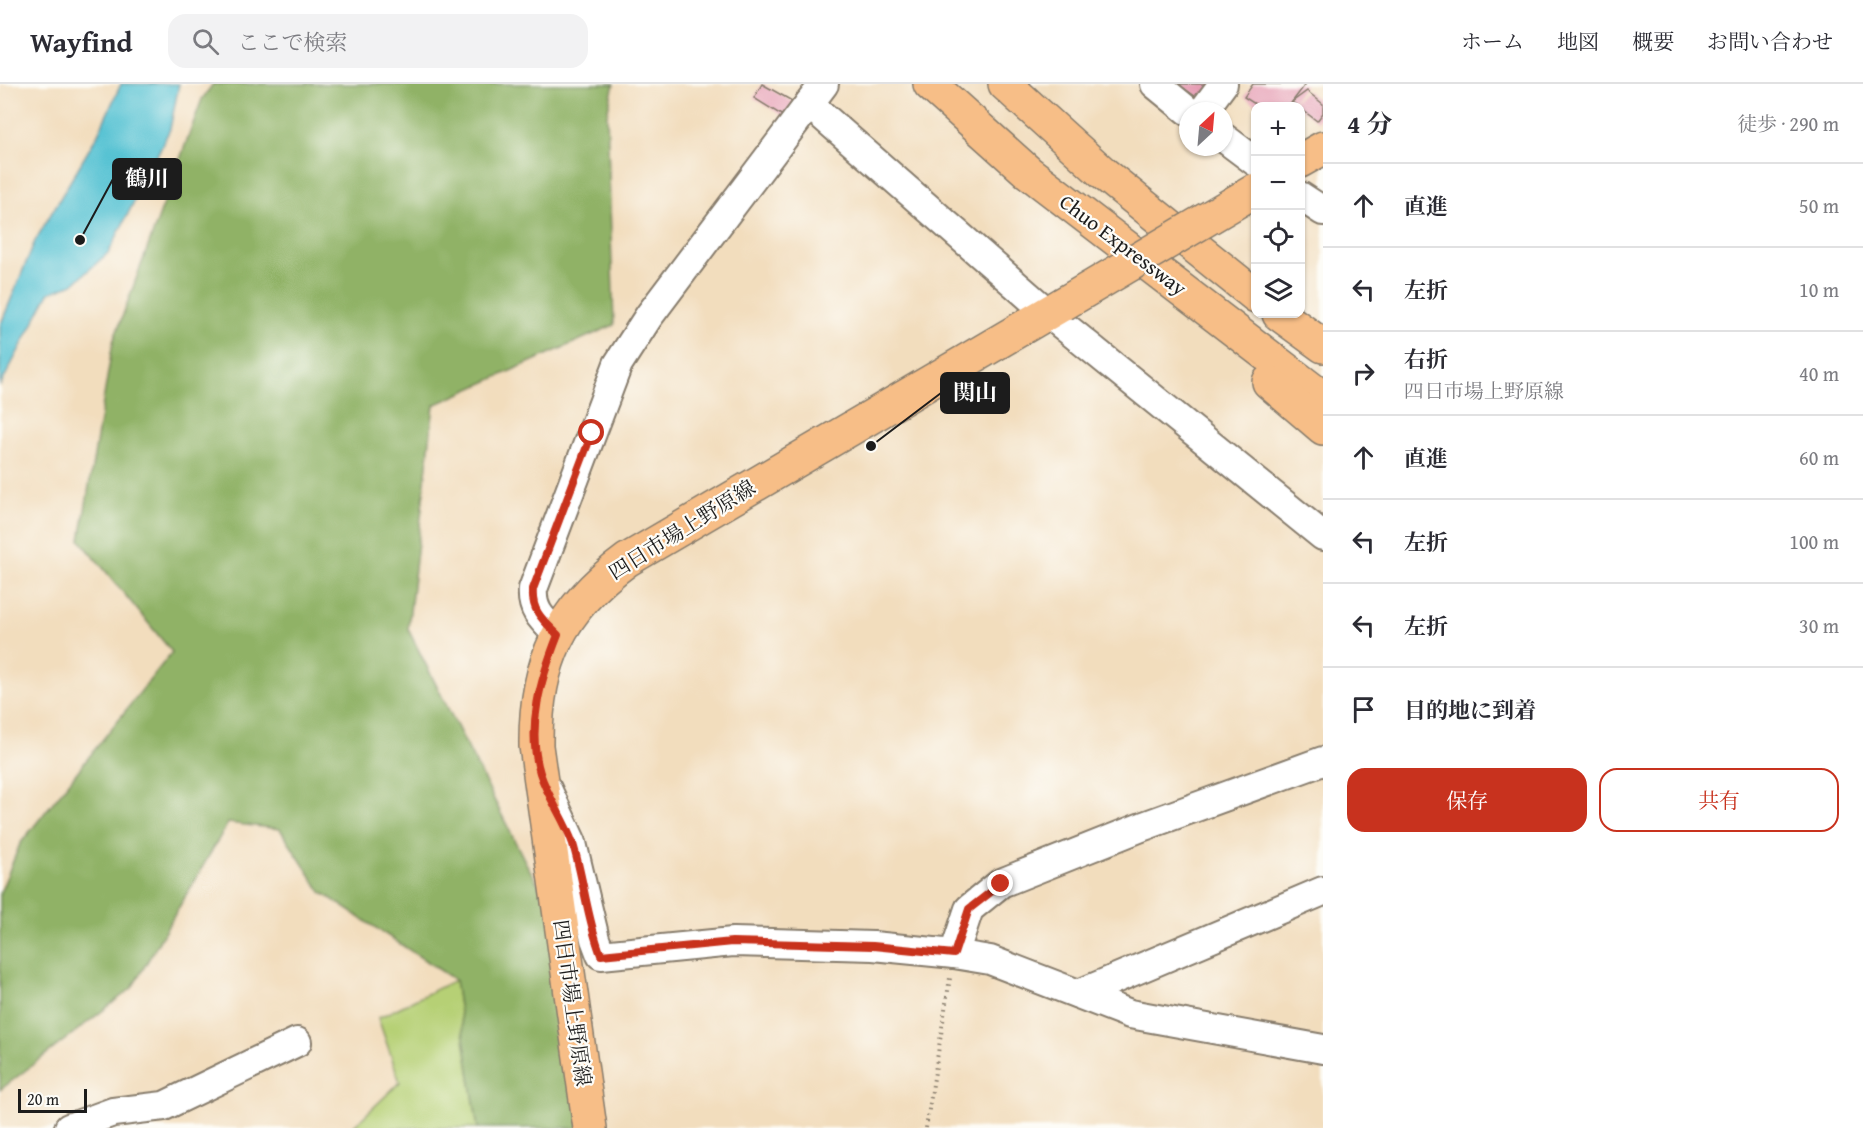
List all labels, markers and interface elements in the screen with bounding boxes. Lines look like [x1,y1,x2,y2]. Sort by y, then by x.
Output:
search box [168,14,588,68]
text: Wayfind [30,21,132,62]
icon: search [189,25,222,58]
text: ここで検索 [237,26,348,58]
text: ホーム [1461,26,1524,57]
text: 地図 [1557,26,1599,57]
text: 概要 [1632,26,1674,57]
text: お問い合わせ [1707,26,1833,57]
north arrow [1179,102,1233,156]
map controls [1251,102,1305,318]
button: + [1251,102,1305,156]
text: 4 分 [1347,104,1392,143]
text: 徒歩 · 290 m [1737,109,1839,138]
button: − [1251,156,1305,210]
callout: 鶴川 [113,159,181,199]
text: 鶴川 [125,162,169,194]
street label: Chuo Expressway [1053,186,1194,303]
icon: ahead [1347,189,1380,222]
text: 直進 [1404,190,1448,222]
text: 50 m [1799,191,1839,220]
button: locate [1251,210,1305,264]
button: layers [1251,264,1305,318]
icon: left [1347,273,1380,306]
text: 左折 [1404,274,1448,306]
text: 10 m [1799,275,1839,304]
text: 右折 [1404,343,1448,375]
icon: right [1347,357,1380,390]
text: 40 m [1799,359,1839,388]
callout: 関山 [941,373,1009,413]
text: 関山 [953,376,997,408]
text: 四日市場上野原線 [1404,376,1564,405]
route start [578,419,604,445]
icon: ahead [1347,441,1380,474]
text: 直進 [1404,442,1448,474]
text: 60 m [1799,443,1839,472]
street label: 四日市場上野原線 [602,472,761,587]
icon: left [1347,525,1380,558]
text: 左折 [1404,526,1448,558]
text: 100 m [1789,527,1839,556]
icon: left [1347,609,1380,642]
text: 左折 [1404,610,1448,642]
text: 30 m [1799,611,1839,640]
icon: arrive [1347,693,1380,726]
text: 目的地に到着 [1404,694,1536,726]
button: 保存 [1347,768,1587,832]
button: 共有 [1599,768,1839,832]
route end [987,870,1013,896]
street label: 四日市場上野原線 [545,918,600,1088]
scale bar [18,1086,87,1114]
text: 20 m [27,1087,59,1111]

